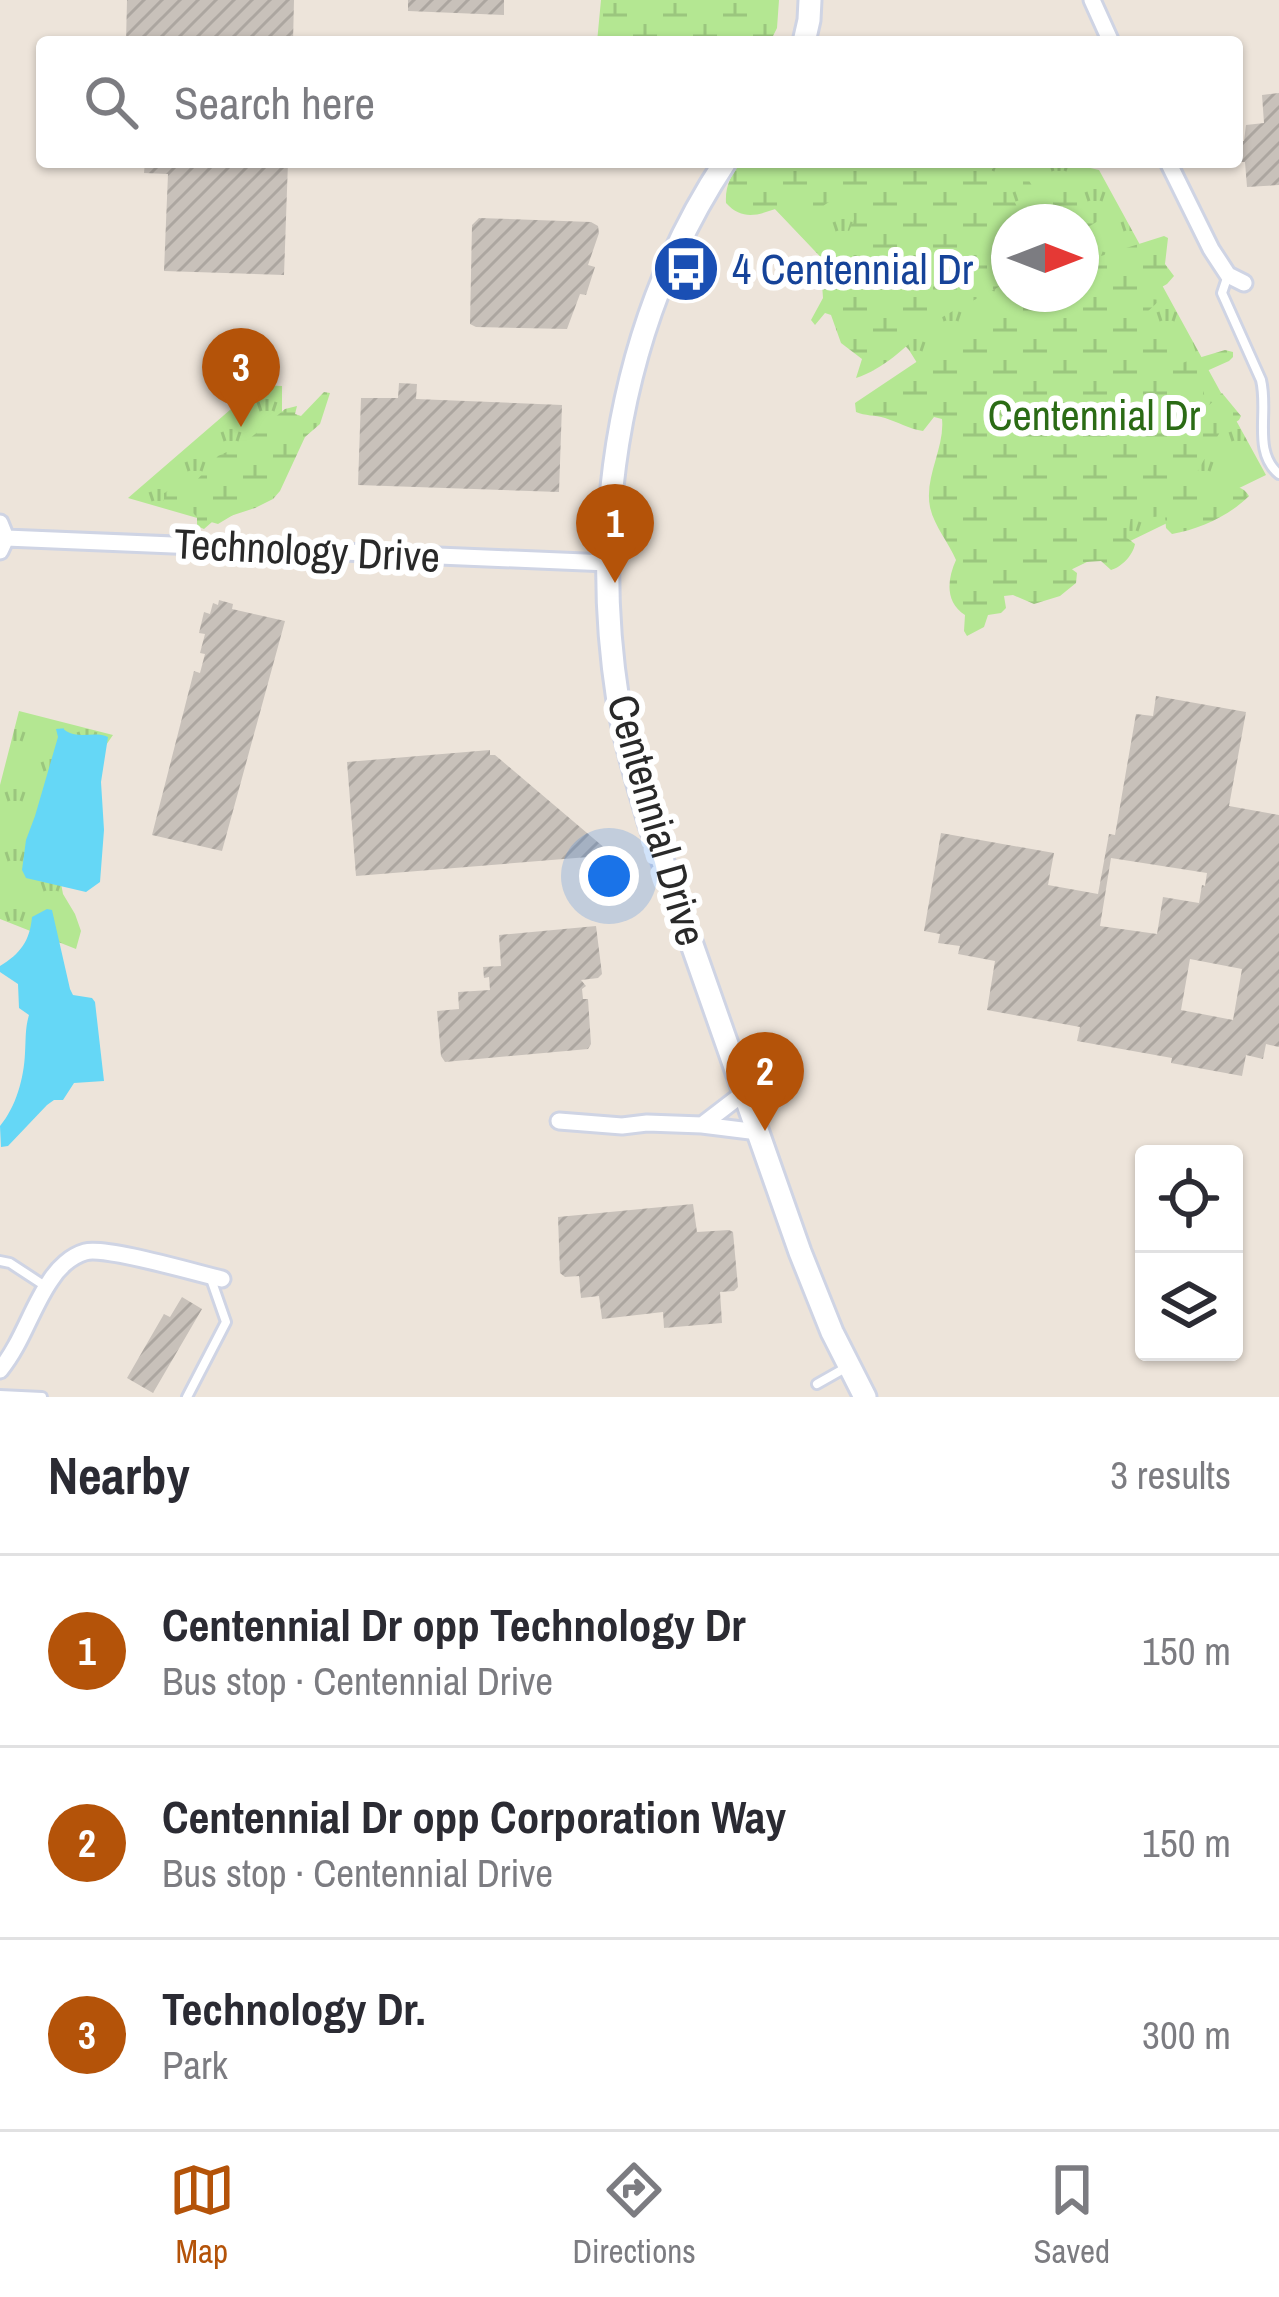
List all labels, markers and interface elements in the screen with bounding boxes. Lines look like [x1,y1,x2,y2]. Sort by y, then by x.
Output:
search box [36,36,1243,168]
icon: search [78,69,144,135]
text: Search here [174,72,375,133]
north arrow [991,204,1099,312]
bus stop icon: 4 Centennial Dr [651,234,721,304]
place label: 4 Centennial Dr [732,241,974,297]
pin: 3 [202,328,280,427]
park label: Centennial Dr [988,387,1201,443]
pin: 1 [576,484,654,583]
street label: Technology Drive [173,515,441,585]
street label: Centennial Drive [594,688,720,952]
your location [579,846,639,906]
pin: 2 [726,1032,804,1131]
map controls [1135,1145,1243,1361]
button: locate [1135,1145,1243,1253]
button: layers [1135,1253,1243,1361]
text: Nearby [48,1441,190,1510]
text: 3 results [1110,1449,1231,1501]
text: Centennial Dr opp Technology Dr [162,1594,746,1655]
text: 1 [78,1625,96,1677]
text: 150 m [1142,1625,1231,1677]
text: Bus stop · Centennial Drive [162,1655,553,1707]
text: Centennial Dr opp Corporation Way [162,1786,786,1847]
text: 2 [78,1817,96,1869]
text: 150 m [1142,1817,1231,1869]
text: Bus stop · Centennial Drive [162,1847,553,1899]
text: Technology Dr. [162,1978,426,2039]
text: 3 [78,2009,96,2061]
text: 300 m [1142,2009,1231,2061]
text: Park [162,2039,228,2091]
tab: Map [169,2157,235,2273]
tab: Directions [572,2157,696,2273]
tab: Saved [1033,2157,1110,2273]

